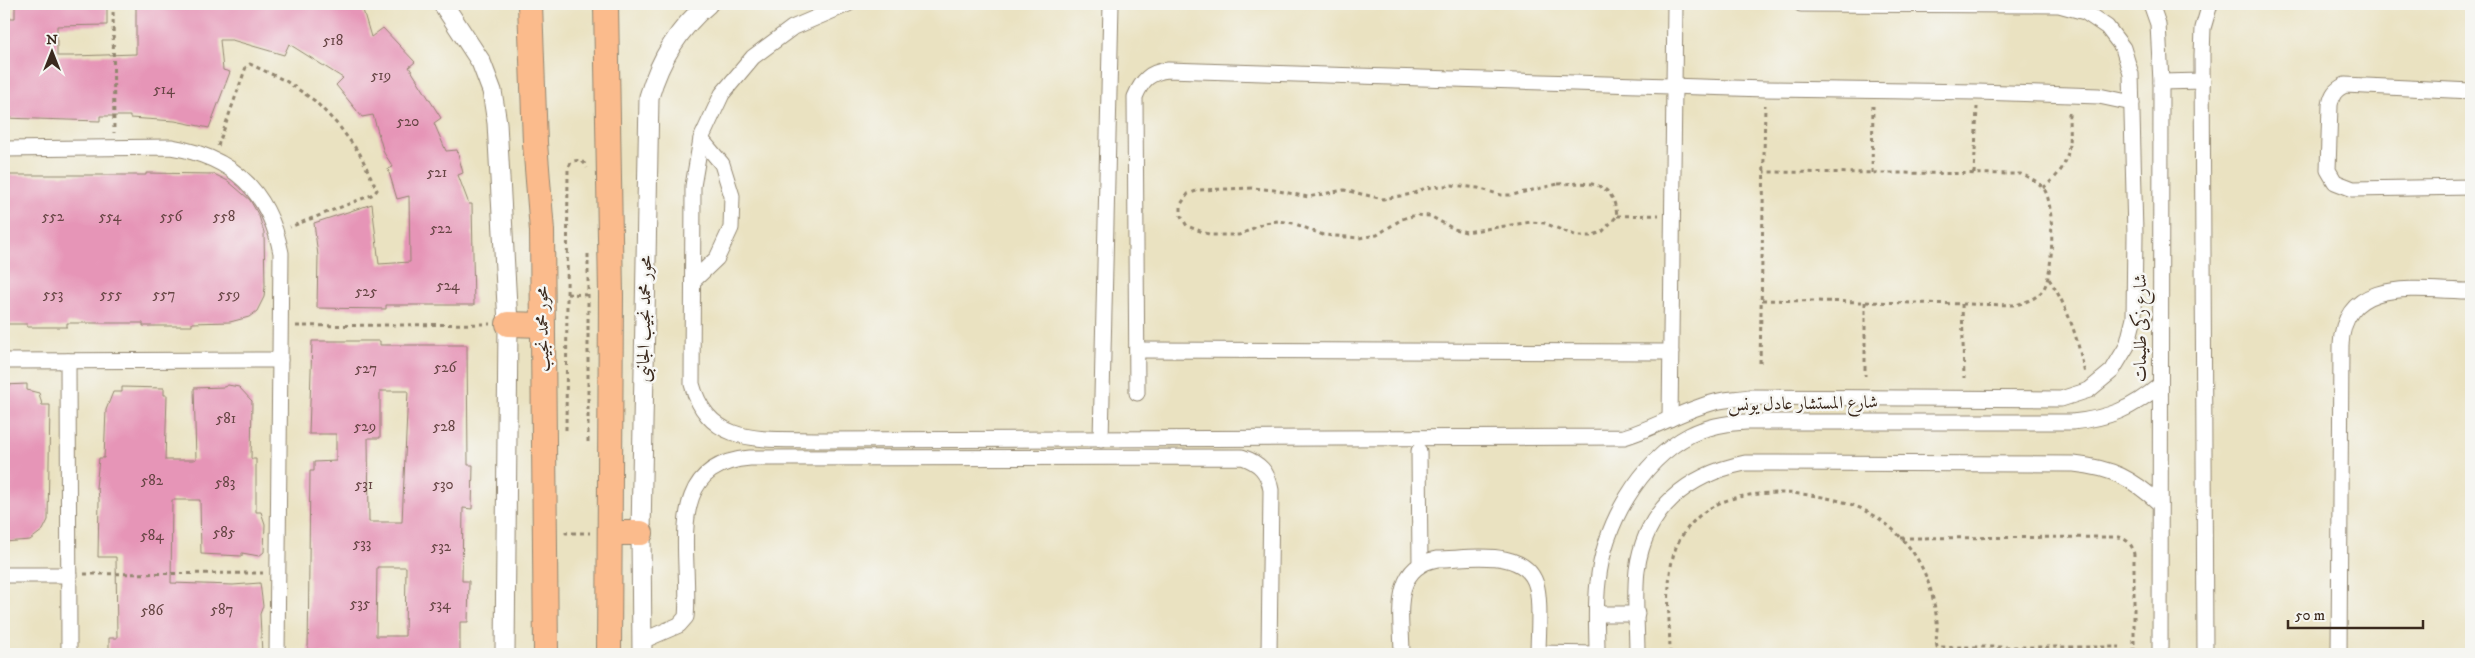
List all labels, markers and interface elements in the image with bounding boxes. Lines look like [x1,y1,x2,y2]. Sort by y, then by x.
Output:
north arrow [28,28,78,78]
text: N [46,31,58,49]
house number: 518 [323,31,343,50]
house number: 519 [371,66,391,85]
house number: 514 [153,80,175,99]
house number: 520 [397,112,419,131]
house number: 521 [427,163,447,182]
house number: 552 [42,207,65,226]
house number: 554 [99,207,122,226]
house number: 556 [160,207,184,226]
house number: 558 [213,207,235,226]
house number: 522 [430,219,453,238]
street label: محور محمد نجيب الجانبى [633,255,659,383]
street label: شارع زكى طليمات [2128,274,2155,382]
house number: 524 [436,276,460,295]
house number: 525 [355,282,378,301]
house number: 553 [43,285,63,304]
house number: 555 [100,285,123,304]
house number: 557 [153,285,175,304]
house number: 559 [218,285,240,304]
street label: محور محمد نجيب [531,286,555,372]
house number: 526 [434,358,458,377]
house number: 527 [355,359,377,378]
street label: شارع المستشار عادل يونس [1728,392,1878,419]
house number: 581 [216,409,236,428]
house number: 529 [354,417,376,436]
house number: 528 [433,417,455,436]
house number: 582 [141,471,164,490]
house number: 583 [215,473,235,492]
house number: 531 [355,475,373,494]
house number: 530 [432,475,454,494]
house number: 585 [213,523,236,542]
house number: 584 [140,526,164,545]
house number: 533 [353,534,371,553]
house number: 532 [431,537,452,556]
house number: 535 [350,594,371,613]
house number: 534 [429,595,451,614]
scale bar [2288,598,2422,630]
house number: 587 [211,600,234,619]
house number: 586 [141,601,165,620]
text: 50 m [2295,606,2325,625]

